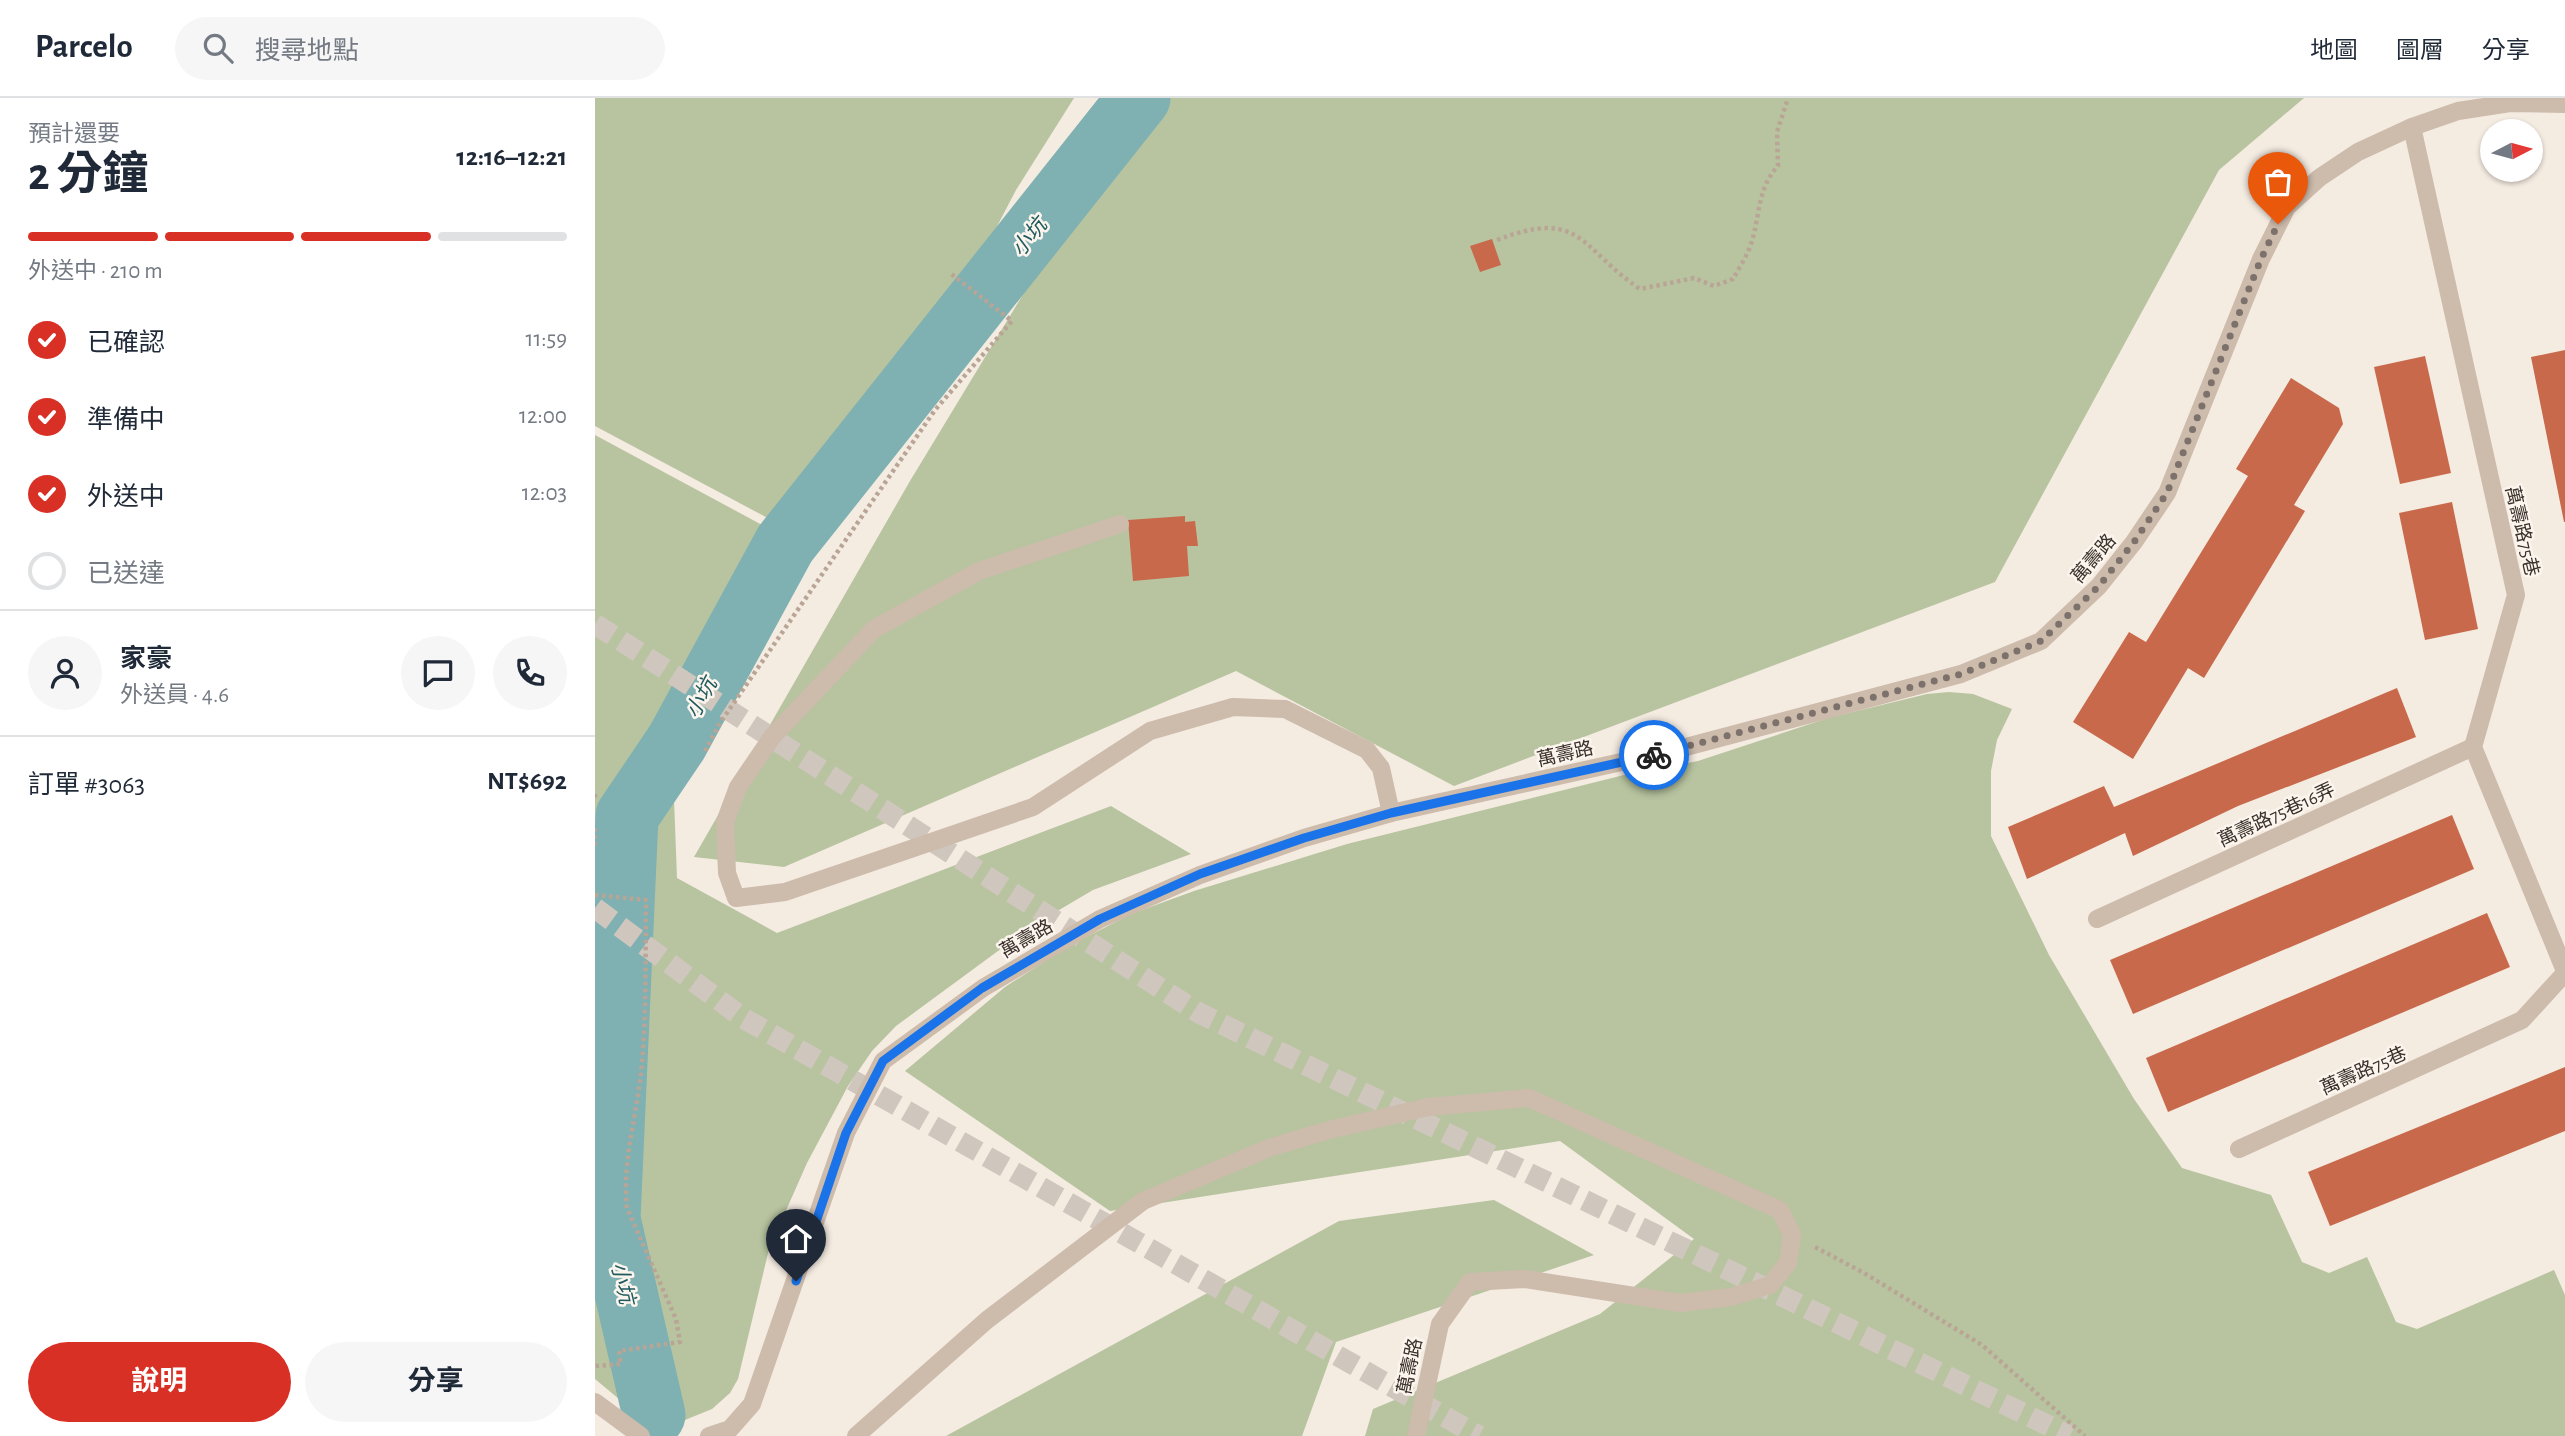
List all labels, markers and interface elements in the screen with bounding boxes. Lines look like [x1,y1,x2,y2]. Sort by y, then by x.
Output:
search box [175,17,665,80]
icon: search [199,29,237,67]
text: Parcelo [35,31,133,64]
text: 搜尋地點 [255,38,359,64]
text: 地圖 [2310,39,2358,63]
text: 圖層 [2396,39,2444,63]
text: 分享 [2482,39,2530,63]
north arrow [2480,119,2543,182]
map controls [2480,119,2543,182]
text: 預計還要 [28,123,120,146]
text: 12:16–12:21 [456,144,567,170]
text: 2 分鐘 [28,152,149,198]
pin [2248,152,2308,224]
icon: bag [2259,163,2297,201]
water label: 小坑 [1007,211,1053,260]
text: 外送中 · 210 m [28,260,163,283]
icon: check [28,321,66,359]
text: 11:59 [525,328,567,351]
text: 已確認 [87,330,165,356]
icon: check [28,398,66,436]
text: 12:00 [519,405,567,428]
text: 準備中 [87,407,165,433]
icon: check [28,475,66,513]
text: 12:03 [522,482,567,505]
text: 外送中 [87,484,165,510]
street label: 萬壽路75巷 [2502,484,2543,578]
street label: 萬壽路 [2067,530,2120,587]
text: 已送達 [87,561,165,587]
button: person [28,636,102,710]
button: chat [401,636,475,710]
button: phone [493,636,567,710]
text: 家豪 [120,646,172,672]
water label: 小坑 [681,672,722,722]
text: 外送員 · 4.6 [120,684,229,707]
courier [1619,720,1689,790]
icon: bike [1635,736,1673,774]
street label: 萬壽路 [1535,737,1595,770]
text: NT$692 [487,768,567,794]
text: 訂單 #3063 [28,772,145,798]
street label: 萬壽路75巷16弄 [2215,778,2338,851]
street label: 萬壽路 [996,915,1056,962]
street label: 萬壽路75巷 [2317,1042,2409,1099]
pin [766,1209,826,1281]
icon: home [777,1220,815,1258]
water label: 小坑 [608,1260,639,1309]
street label: 萬壽路 [1393,1336,1426,1396]
button: 說明 [28,1342,291,1422]
button: 分享 [305,1342,567,1422]

